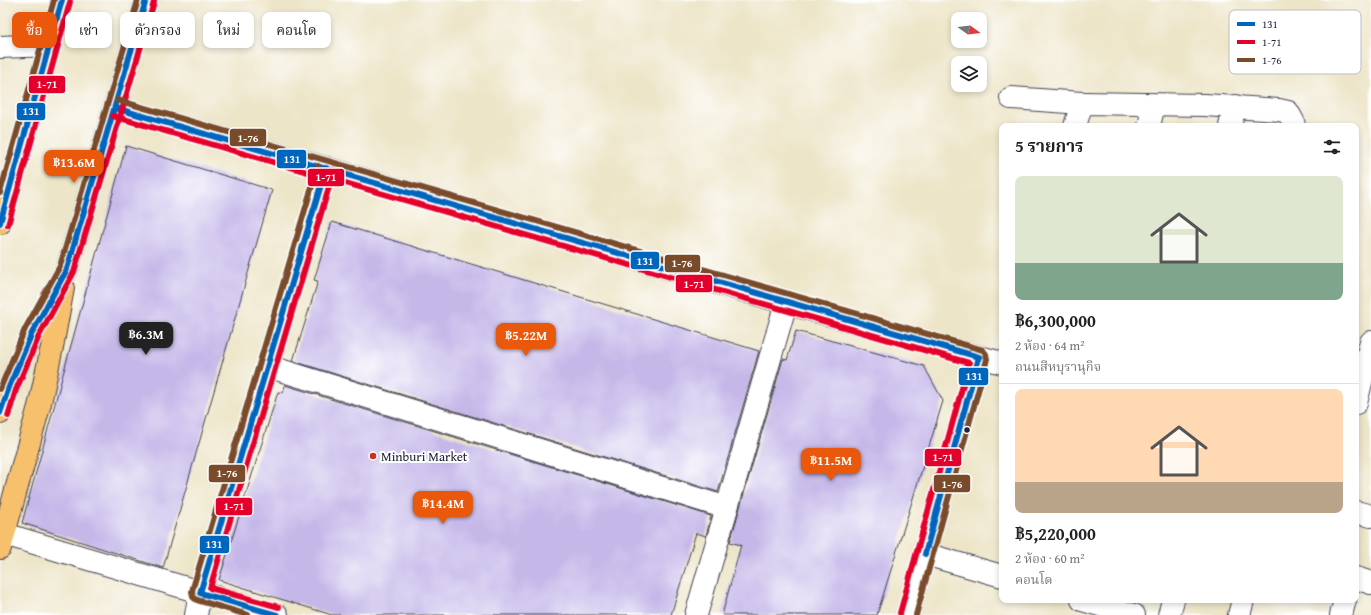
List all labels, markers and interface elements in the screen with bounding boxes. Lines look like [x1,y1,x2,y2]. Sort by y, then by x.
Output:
legend [1229,10,1361,74]
chip: ซื้อ [12,12,57,48]
chip: เช่า [65,12,112,48]
chip: ตัวกรอง [120,12,195,48]
chip: ใหม่ [203,12,254,48]
chip: คอนโด [262,12,331,48]
north arrow [951,12,987,48]
map controls [951,12,987,92]
text: 131 [1262,16,1278,32]
text: 1-71 [1262,34,1282,50]
text: 1-76 [1262,52,1282,68]
button: layers [951,56,987,92]
line badge: 1-71 [28,75,66,94]
text: 1-71 [36,76,58,92]
line badge: 131 [16,102,46,121]
text: 131 [22,103,40,119]
line badge: 1-76 [229,128,267,147]
text: 1-76 [237,130,259,146]
text: 5 รายการ [1015,133,1084,158]
icon: filters [1321,136,1343,158]
line badge: 131 [276,149,307,169]
pin: ฿13.6M [41,150,107,184]
text: 131 [283,151,301,167]
text: ฿13.6M [53,153,95,172]
line badge: 1-71 [307,168,345,187]
text: 1-71 [315,169,337,185]
icon: home [1143,202,1215,274]
line badge: 131 [630,251,660,270]
text: 131 [636,253,654,269]
line badge: 1-76 [664,254,701,273]
text: 1-76 [671,255,693,271]
line badge: 1-71 [675,274,713,293]
text: 1-71 [683,276,705,292]
text: ฿6,300,000 [1015,308,1096,333]
pin: ฿6.3M [118,322,174,356]
pin: ฿5.22M [493,323,559,357]
text: ฿6.3M [128,325,164,344]
text: ฿5.22M [505,326,547,345]
text: 2 ห้อง · 64 m² [1015,336,1085,355]
text: ถนนสีหบุรานุกิจ [1015,357,1101,376]
line badge: 131 [958,367,989,386]
text: 131 [965,368,983,384]
icon: home [1143,415,1215,487]
unlabelled marker [962,425,972,435]
place label: Minburi Market [381,447,468,466]
pin: ฿11.5M [798,448,864,482]
line badge: 1-71 [924,448,962,467]
text: 1-71 [932,449,954,465]
marker: Minburi Market [368,451,378,461]
text: ฿11.5M [810,451,852,470]
line badge: 1-76 [208,464,246,483]
text: 1-76 [216,465,238,481]
line badge: 1-76 [933,474,971,493]
text: 1-76 [941,476,963,492]
pin: ฿14.4M [410,491,476,525]
text: ฿14.4M [422,494,464,513]
line badge: 1-71 [215,497,253,516]
text: 1-71 [223,498,245,514]
text: ฿5,220,000 [1015,521,1096,546]
line badge: 131 [199,535,230,554]
text: 131 [205,536,223,552]
text: 2 ห้อง · 60 m² [1015,549,1085,568]
text: คอนโด [1015,570,1053,589]

